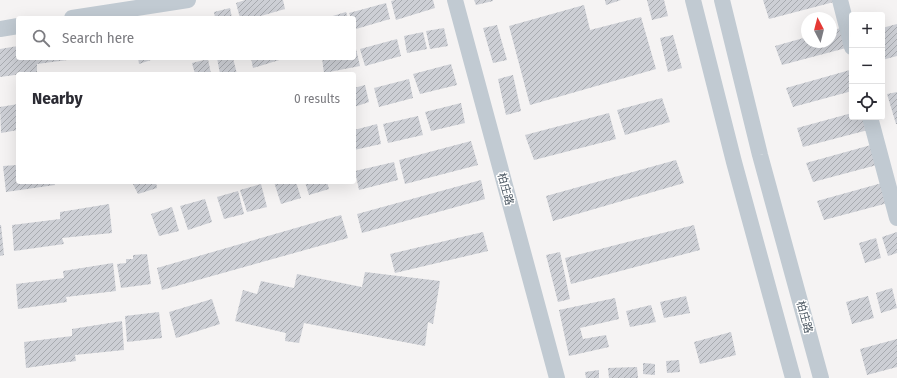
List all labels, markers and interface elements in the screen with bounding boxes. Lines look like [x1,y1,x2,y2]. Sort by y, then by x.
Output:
north arrow [801,12,837,48]
map controls [849,12,885,120]
button: + [849,12,885,48]
search box [16,16,356,60]
icon: search [30,27,52,49]
text: Search here [62,29,134,47]
button: − [849,48,885,84]
button: locate [849,84,885,120]
text: Nearby [32,88,83,109]
text: 0 results [294,91,340,106]
street label: 柏庄路 [495,172,516,207]
street label: 柏庄路 [794,300,815,335]

